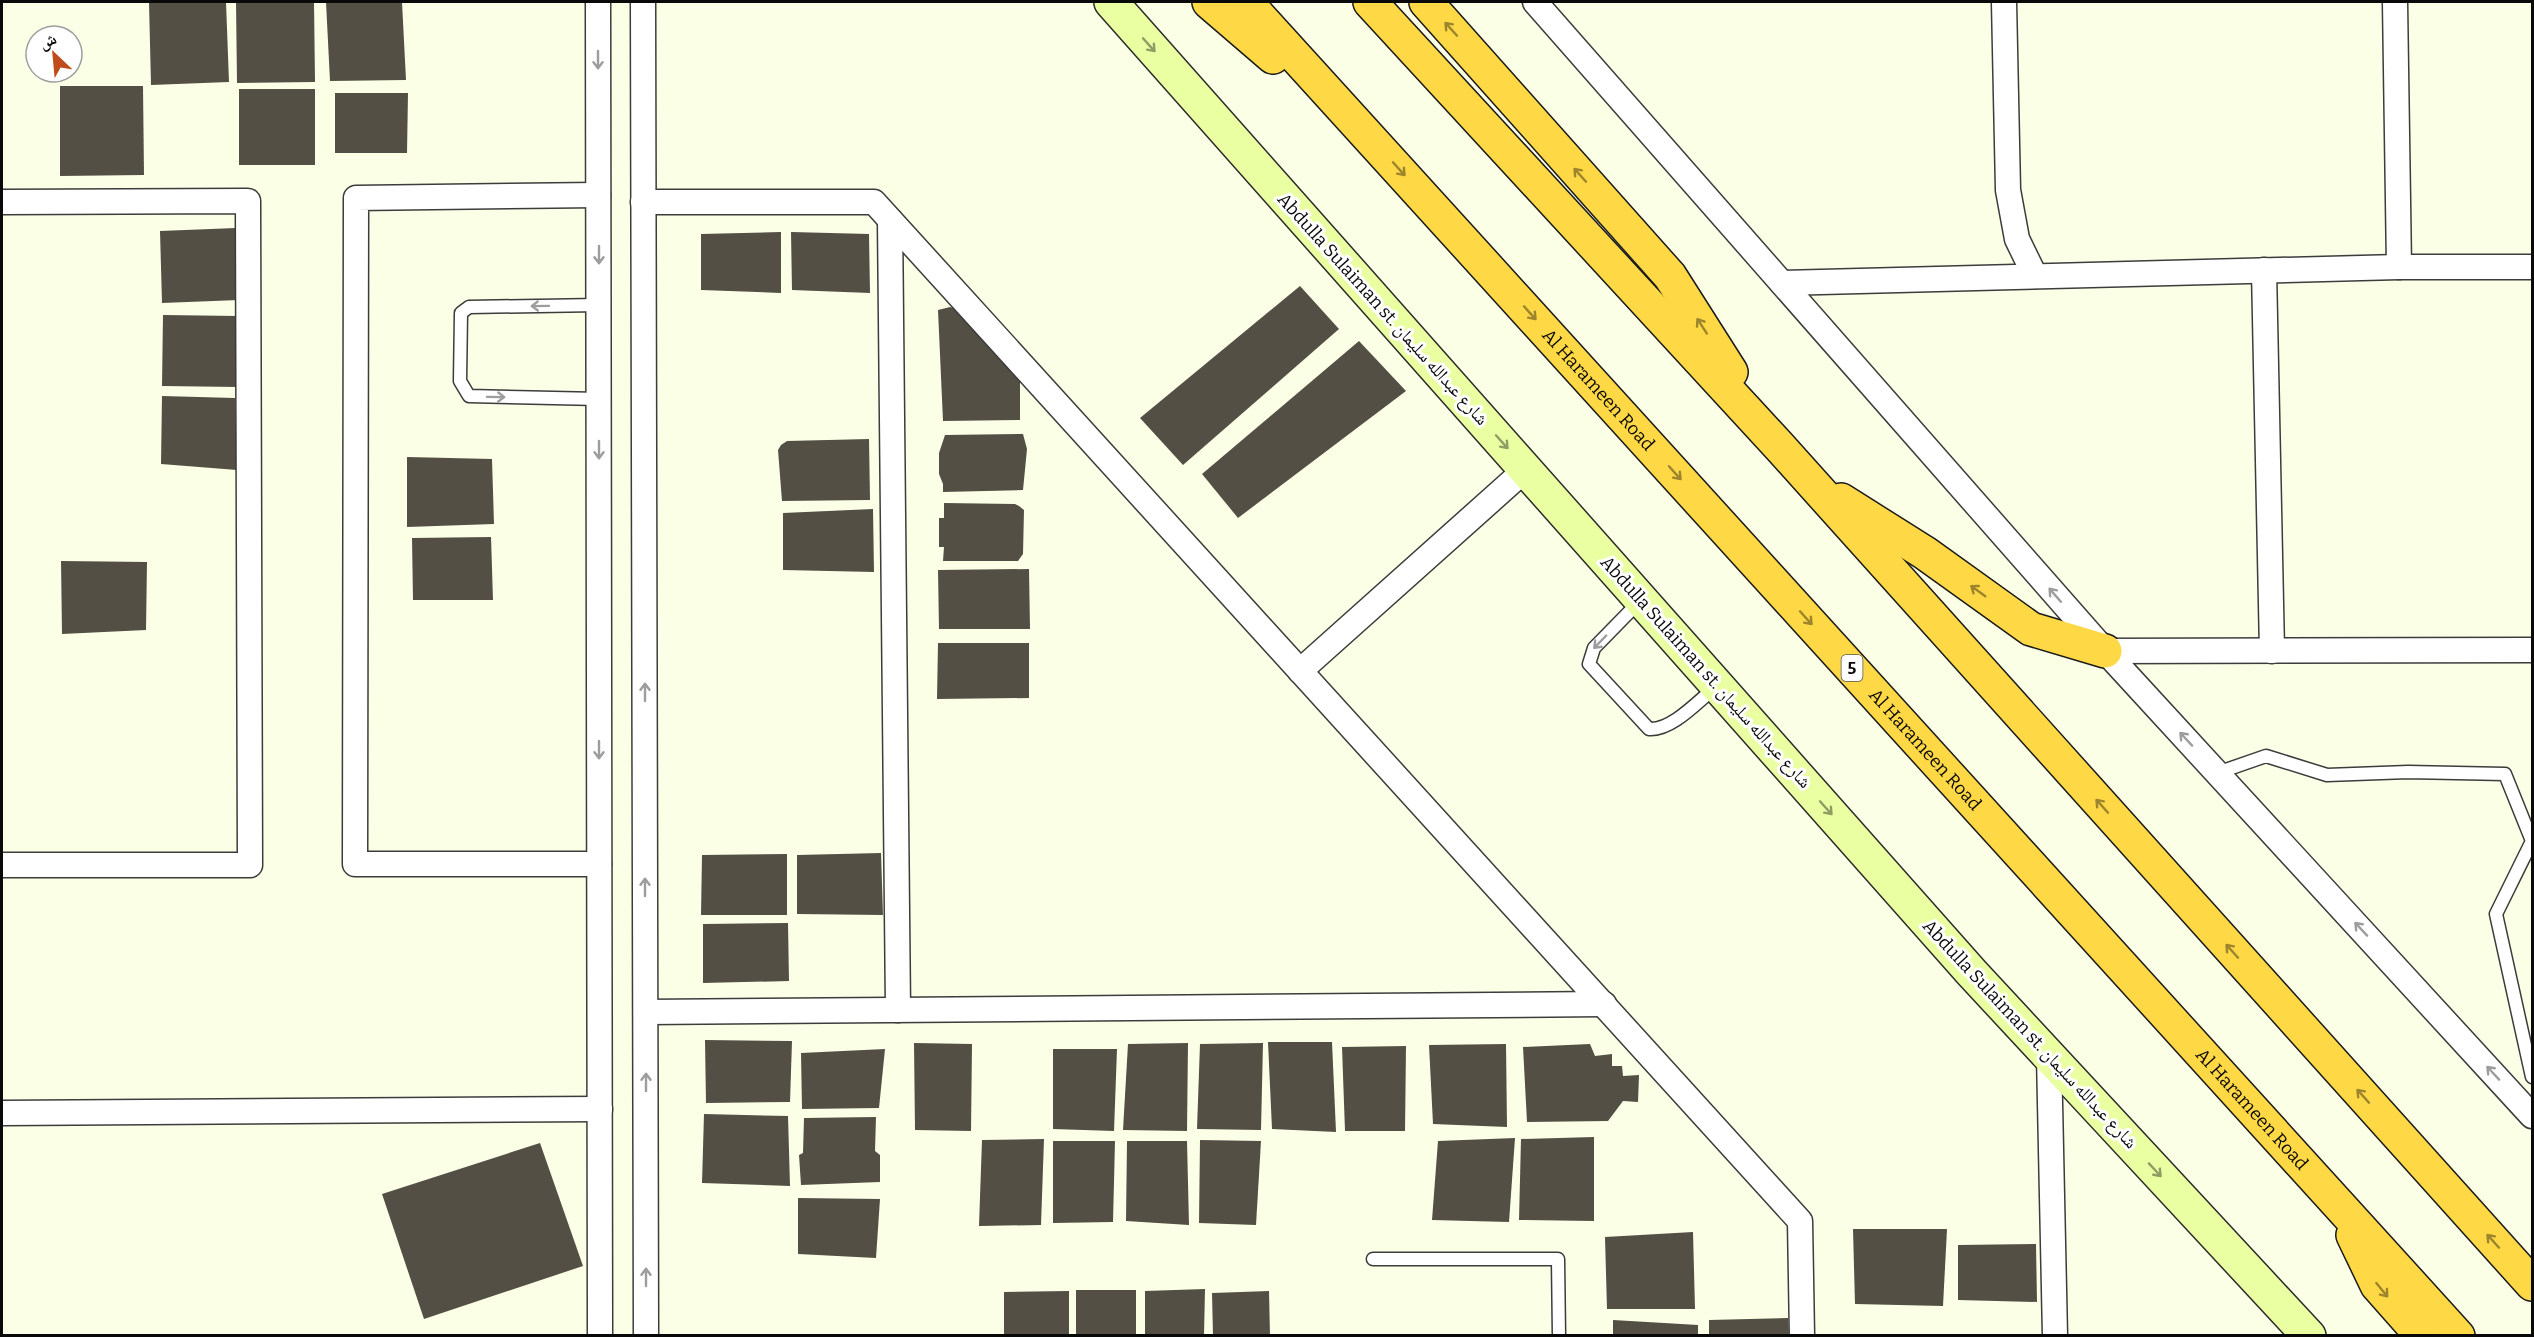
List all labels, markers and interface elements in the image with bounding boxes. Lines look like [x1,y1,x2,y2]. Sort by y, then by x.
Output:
one-way arrow [1444,22,1458,37]
north arrow [24,24,84,84]
text: ش [36,29,59,53]
one-way arrow [1142,37,1156,52]
one-way arrow [592,49,604,69]
one-way arrow [1392,161,1406,176]
one-way arrow [1573,168,1587,183]
street label: Abdulla Sulaiman st. شارع عبدالله سليمان [1273,188,1493,430]
one-way arrow [593,244,605,264]
one-way arrow [531,300,551,312]
one-way arrow [1523,306,1537,321]
one-way arrow [1696,318,1709,335]
street label: Al Harameen Road [1538,324,1659,455]
one-way arrow [486,391,506,403]
one-way arrow [1495,435,1509,450]
one-way arrow [593,439,605,459]
one-way arrow [1668,465,1682,480]
street label: Abdulla Sulaiman st. شارع عبدالله سليمان [1596,551,1816,793]
one-way arrow [1970,584,1986,597]
one-way arrow [2048,588,2062,603]
one-way arrow [1799,610,1813,625]
one-way arrow [1593,634,1607,649]
road number: 5 [1842,655,1862,681]
one-way arrow [639,683,651,703]
street label: Al Harameen Road [1864,684,1986,815]
one-way arrow [2179,732,2193,747]
one-way arrow [593,739,605,759]
one-way arrow [2095,799,2109,814]
one-way arrow [1819,801,1833,816]
one-way arrow [639,878,651,898]
street label: Abdulla Sulaiman st. شارع عبدالله سليمان [1918,915,2142,1153]
one-way arrow [2354,922,2368,937]
one-way arrow [2225,944,2239,959]
street label: Al Harameen Road [2191,1044,2313,1175]
one-way arrow [2486,1065,2500,1080]
one-way arrow [640,1073,652,1093]
one-way arrow [2356,1089,2370,1104]
one-way arrow [2148,1162,2162,1177]
one-way arrow [2486,1234,2500,1249]
one-way arrow [640,1268,652,1288]
one-way arrow [2375,1282,2389,1297]

